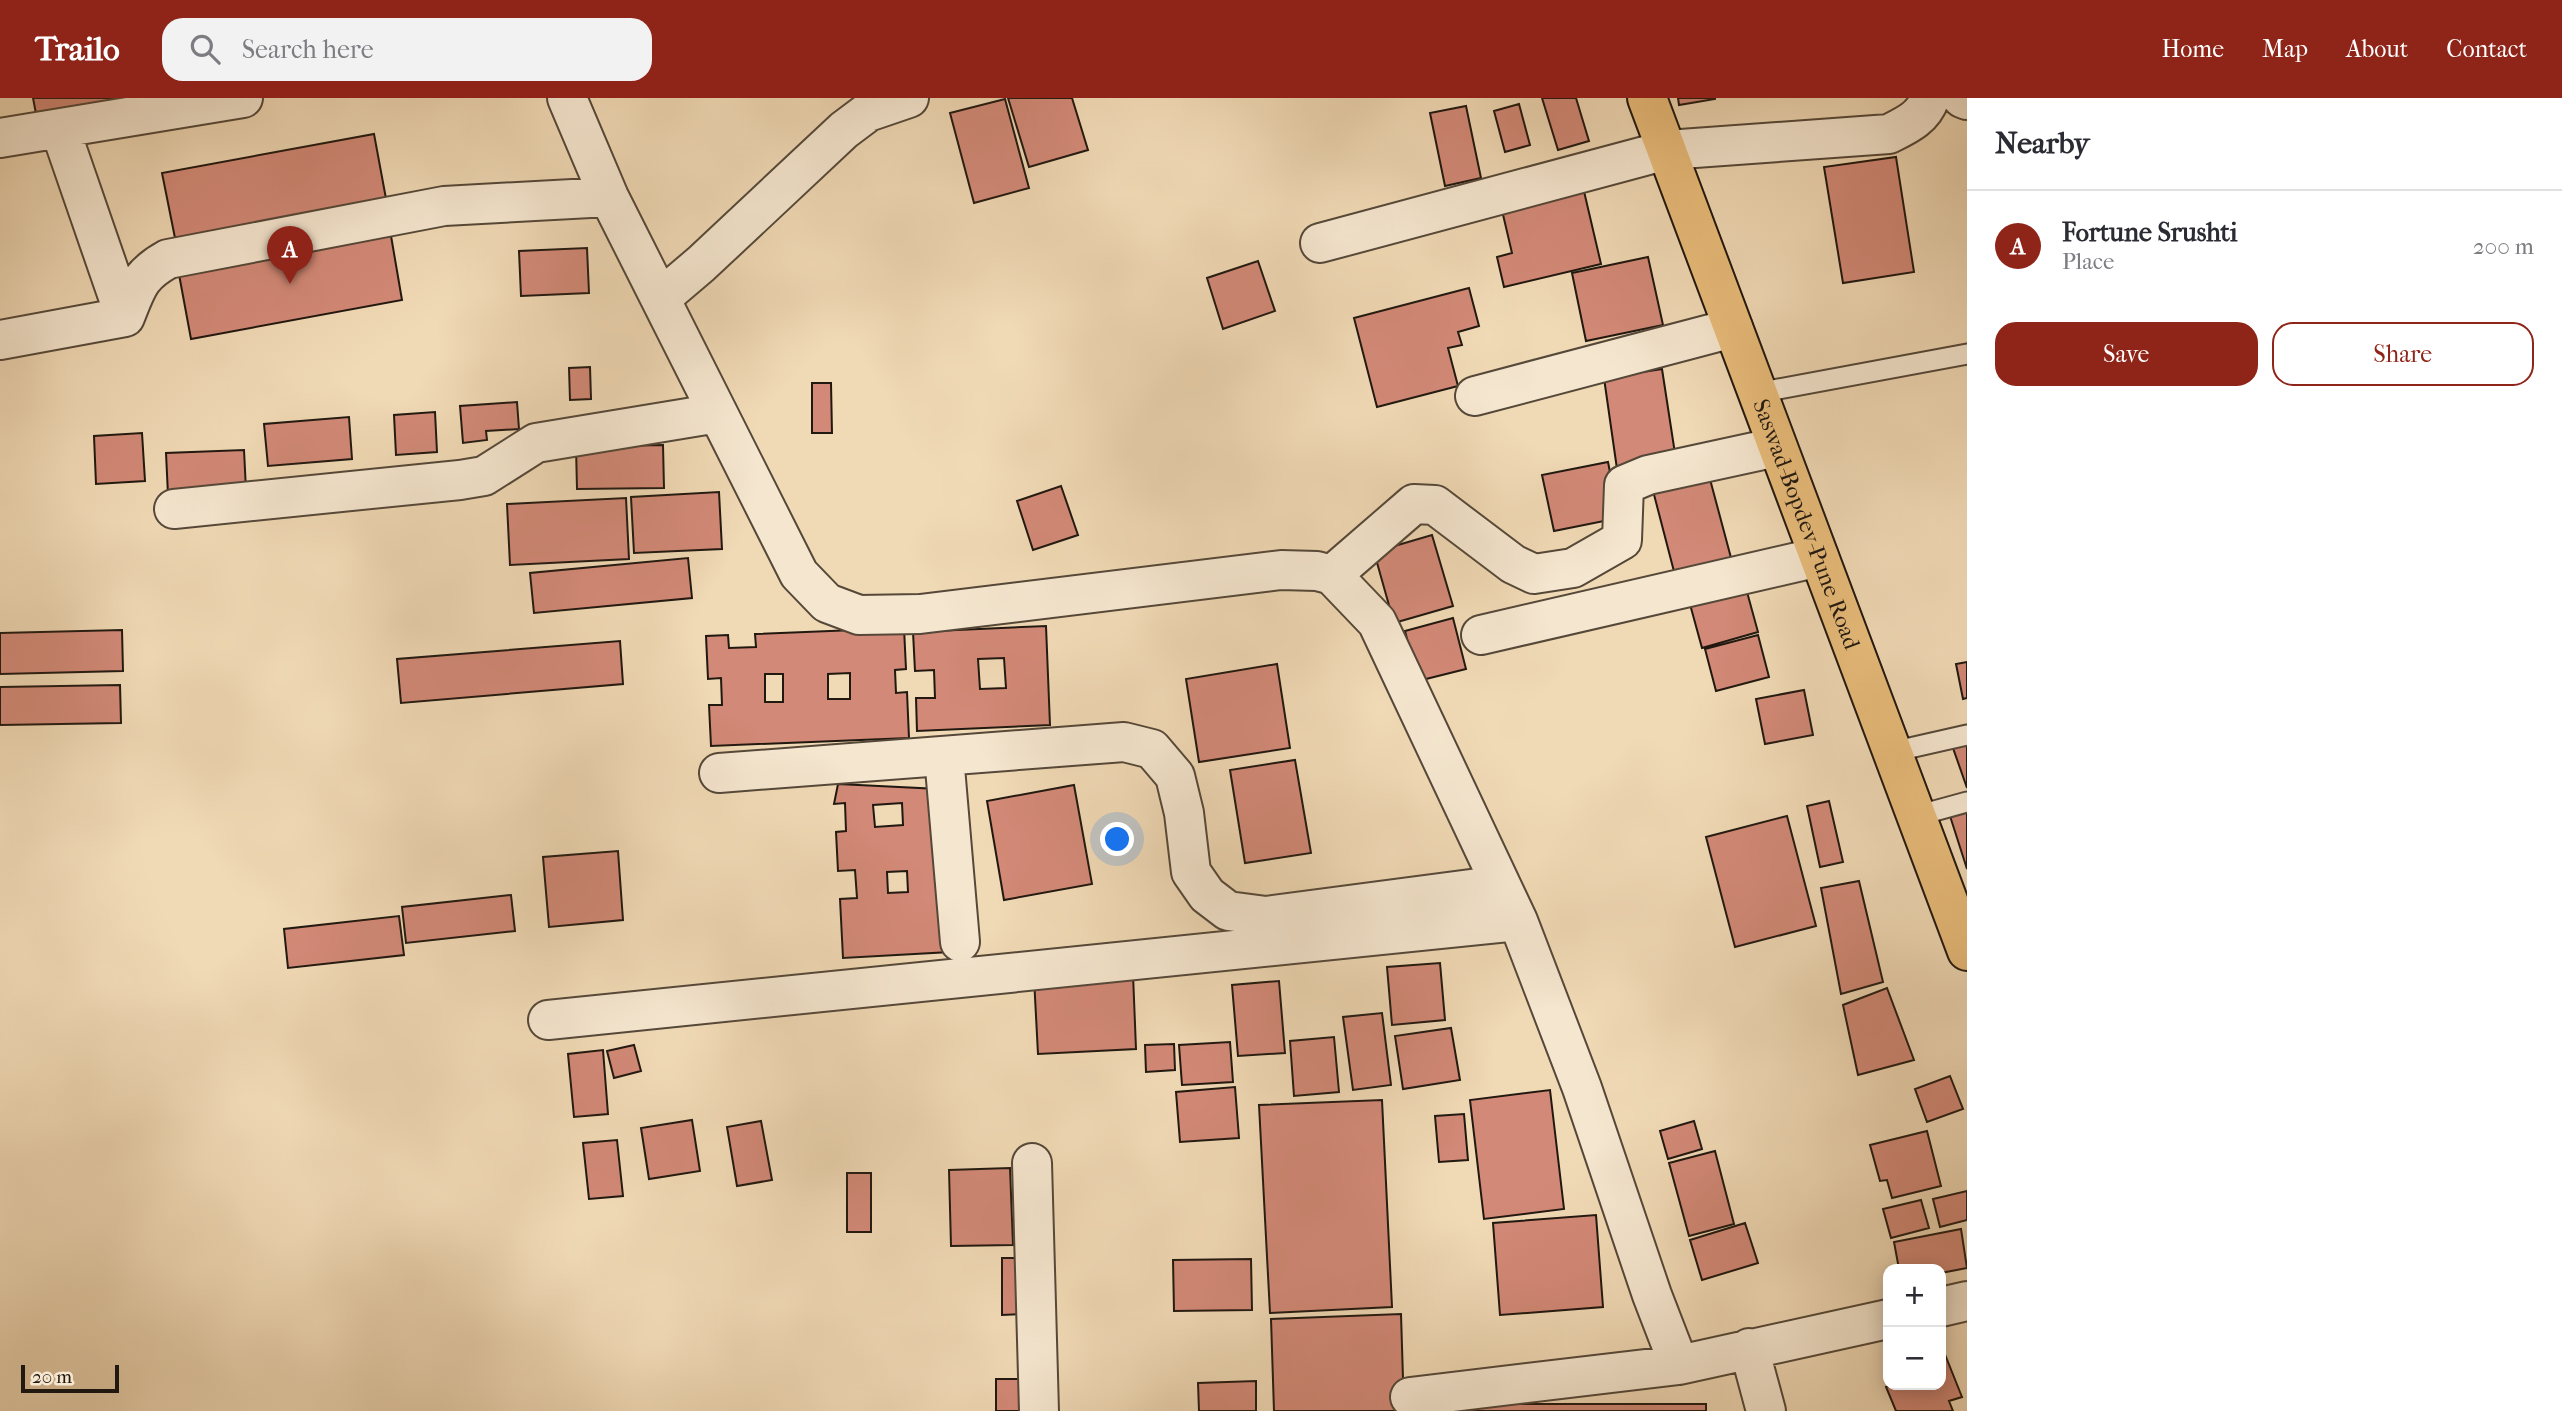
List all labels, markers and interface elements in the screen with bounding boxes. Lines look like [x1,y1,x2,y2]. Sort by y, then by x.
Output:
search box [162,18,652,81]
text: Trailo [35,30,120,69]
icon: search [186,30,224,68]
text: Search here [242,34,374,65]
text: Home [2162,35,2224,63]
text: Map [2262,35,2308,63]
text: About [2346,35,2408,63]
text: Contact [2446,35,2527,63]
text: Nearby [1995,126,2090,161]
text: Fortune Srushti [2062,217,2238,248]
pin: A [267,226,313,284]
text: A [2011,233,2025,260]
text: 200 m [2473,233,2534,260]
text: Place [2062,248,2114,275]
button: Save [1995,322,2258,386]
button: Share [2272,322,2534,386]
street label: Saswad-Bopdev-Pune Road [1748,395,1866,653]
your location [1100,822,1134,856]
map controls [1883,1264,1946,1390]
button: + [1883,1264,1946,1327]
button: − [1883,1327,1946,1390]
scale bar [21,1362,119,1394]
text: 20 m [32,1366,72,1388]

